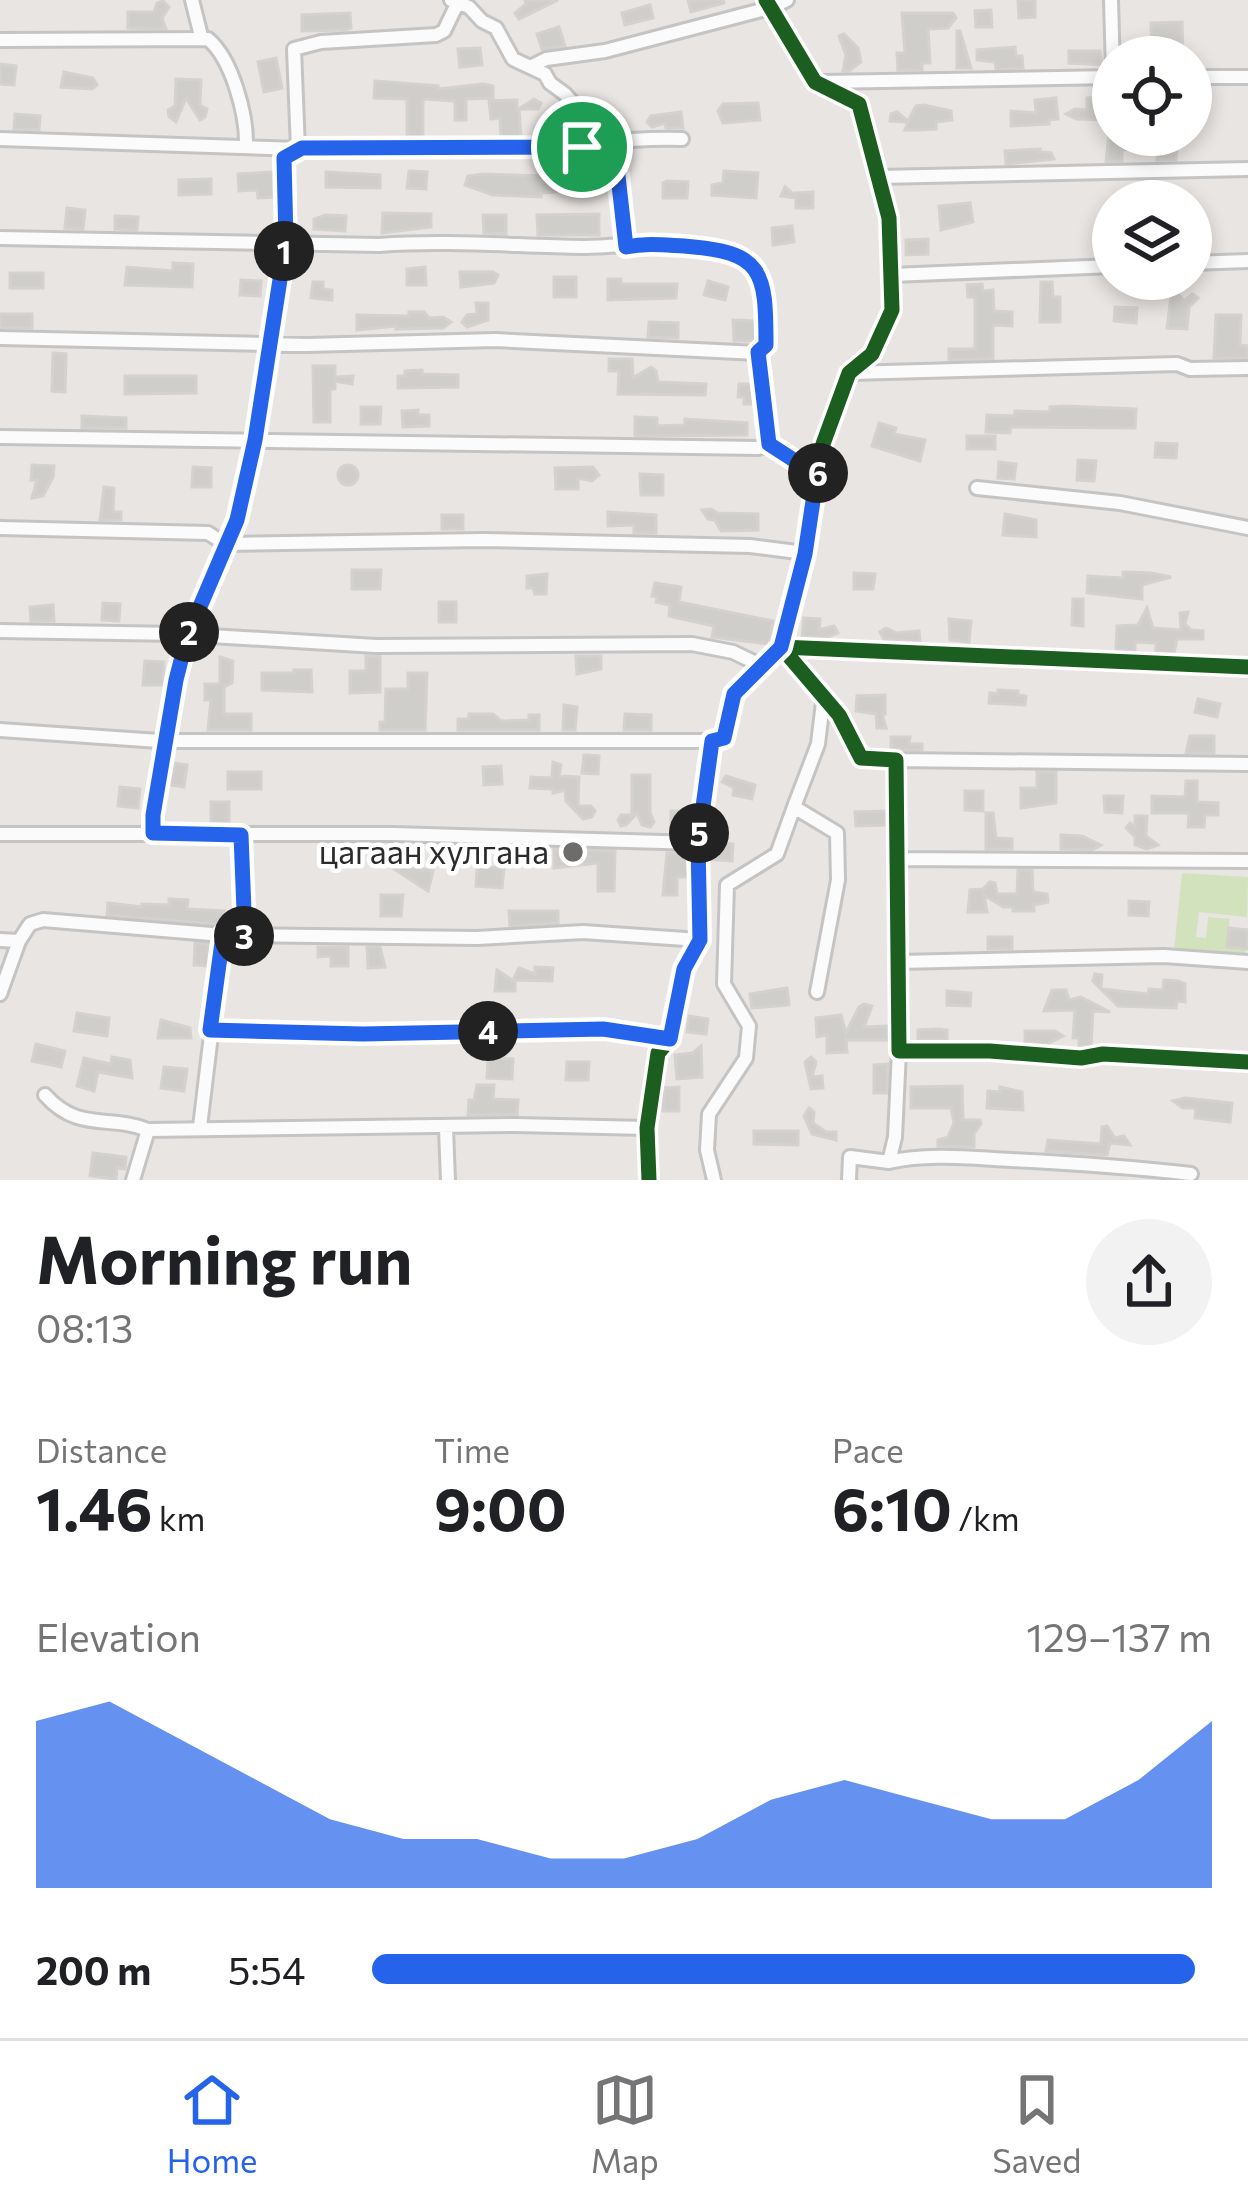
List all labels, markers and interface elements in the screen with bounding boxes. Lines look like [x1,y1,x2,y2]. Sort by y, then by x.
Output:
map controls [1092,36,1212,300]
button: locate [1092,36,1212,156]
pin [531,96,633,198]
icon: arrive [549,114,615,180]
button: layers [1092,180,1212,300]
pin: 1 [254,221,314,281]
text: 1 [277,230,291,271]
pin: 6 [788,443,848,503]
text: 6 [808,452,828,493]
pin: 2 [159,602,219,662]
text: 2 [180,611,198,652]
pin: 5 [669,803,729,863]
text: 5 [689,812,709,853]
place label: цагаан хулгана [319,830,549,871]
marker: цагаан хулгана [560,839,586,865]
pin: 3 [214,906,274,966]
text: 3 [234,915,254,956]
pin: 4 [458,1001,518,1061]
text: 4 [478,1010,498,1051]
text: Morning run [36,1217,413,1298]
button: share [1086,1219,1212,1345]
text: 08:13 [36,1303,133,1351]
text: Distance [36,1429,167,1470]
text: Time [434,1429,510,1470]
text: Pace [832,1429,904,1470]
text: 1.46 [36,1470,152,1543]
text: 9:00 [434,1470,567,1543]
text: 6:10 [832,1470,952,1543]
text: km [152,1497,205,1538]
text: /km [952,1497,1020,1538]
text: Elevation [36,1612,201,1660]
text: 129–137 m [1026,1612,1212,1660]
text: 200 m [36,1945,151,1993]
text: 5:54 [228,1945,305,1993]
tab: Home [167,2067,257,2180]
tab: Map [591,2067,659,2180]
tab: Saved [992,2067,1081,2180]

